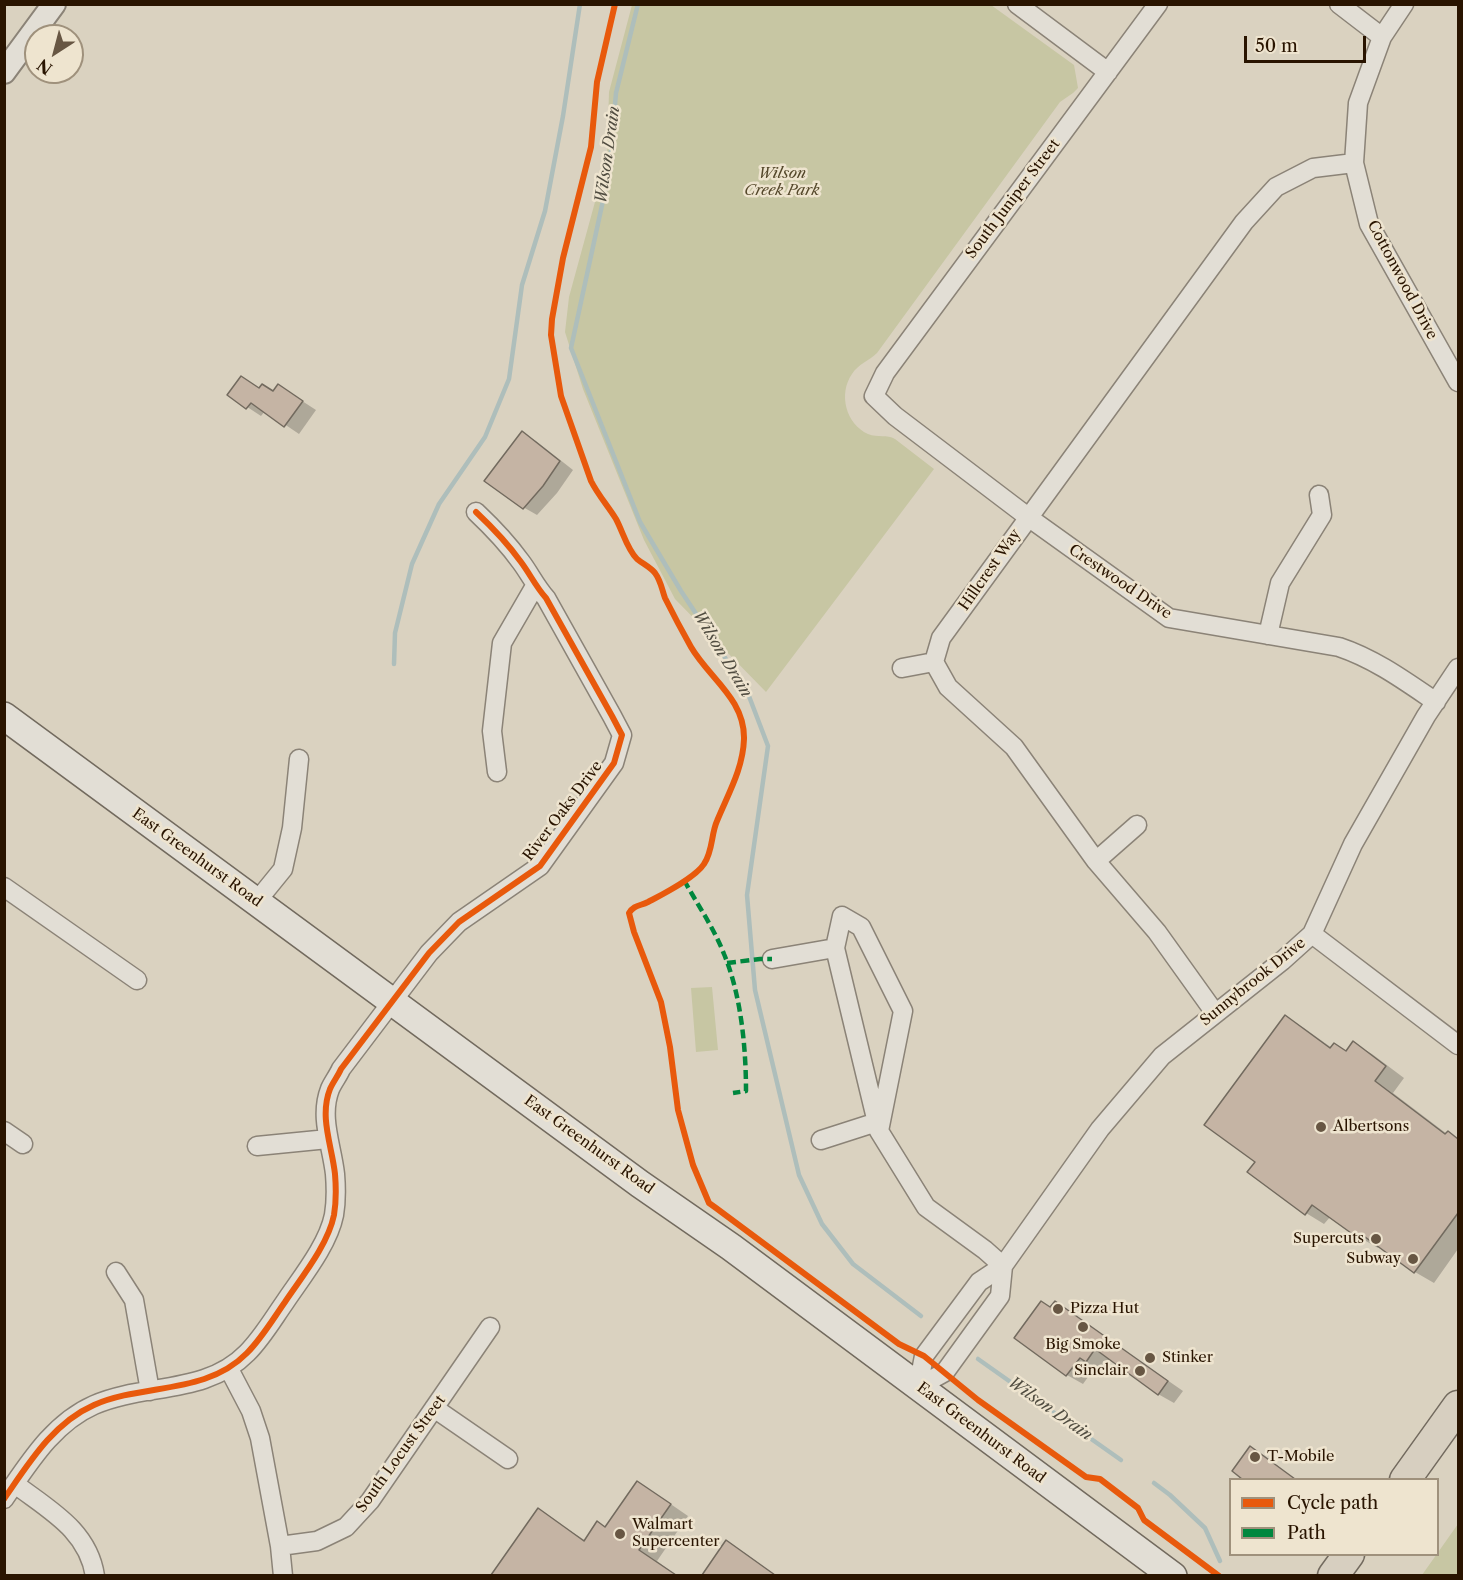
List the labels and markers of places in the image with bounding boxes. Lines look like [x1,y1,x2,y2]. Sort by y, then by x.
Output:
place label: Albertsons [1333,1118,1409,1136]
marker: Albertsons [1314,1120,1328,1134]
place label: Supercuts [1293,1230,1364,1248]
marker: Supercuts [1369,1232,1383,1246]
place label: Subway [1346,1250,1401,1268]
marker: Subway [1406,1252,1420,1266]
place label: Pizza Hut [1070,1300,1139,1318]
marker: Pizza Hut [1051,1302,1065,1316]
marker: Big Smoke [1076,1320,1090,1334]
place label: Big Smoke [1045,1336,1121,1354]
place label: Stinker [1162,1349,1213,1367]
marker: Stinker [1143,1351,1157,1365]
place label: Sinclair [1074,1362,1128,1380]
marker: Sinclair [1133,1364,1147,1378]
place label: T-Mobile [1267,1448,1334,1466]
marker: T-Mobile [1248,1450,1262,1464]
place label: Walmart Supercenter [632,1516,720,1551]
marker: Walmart Supercenter [613,1527,627,1541]

